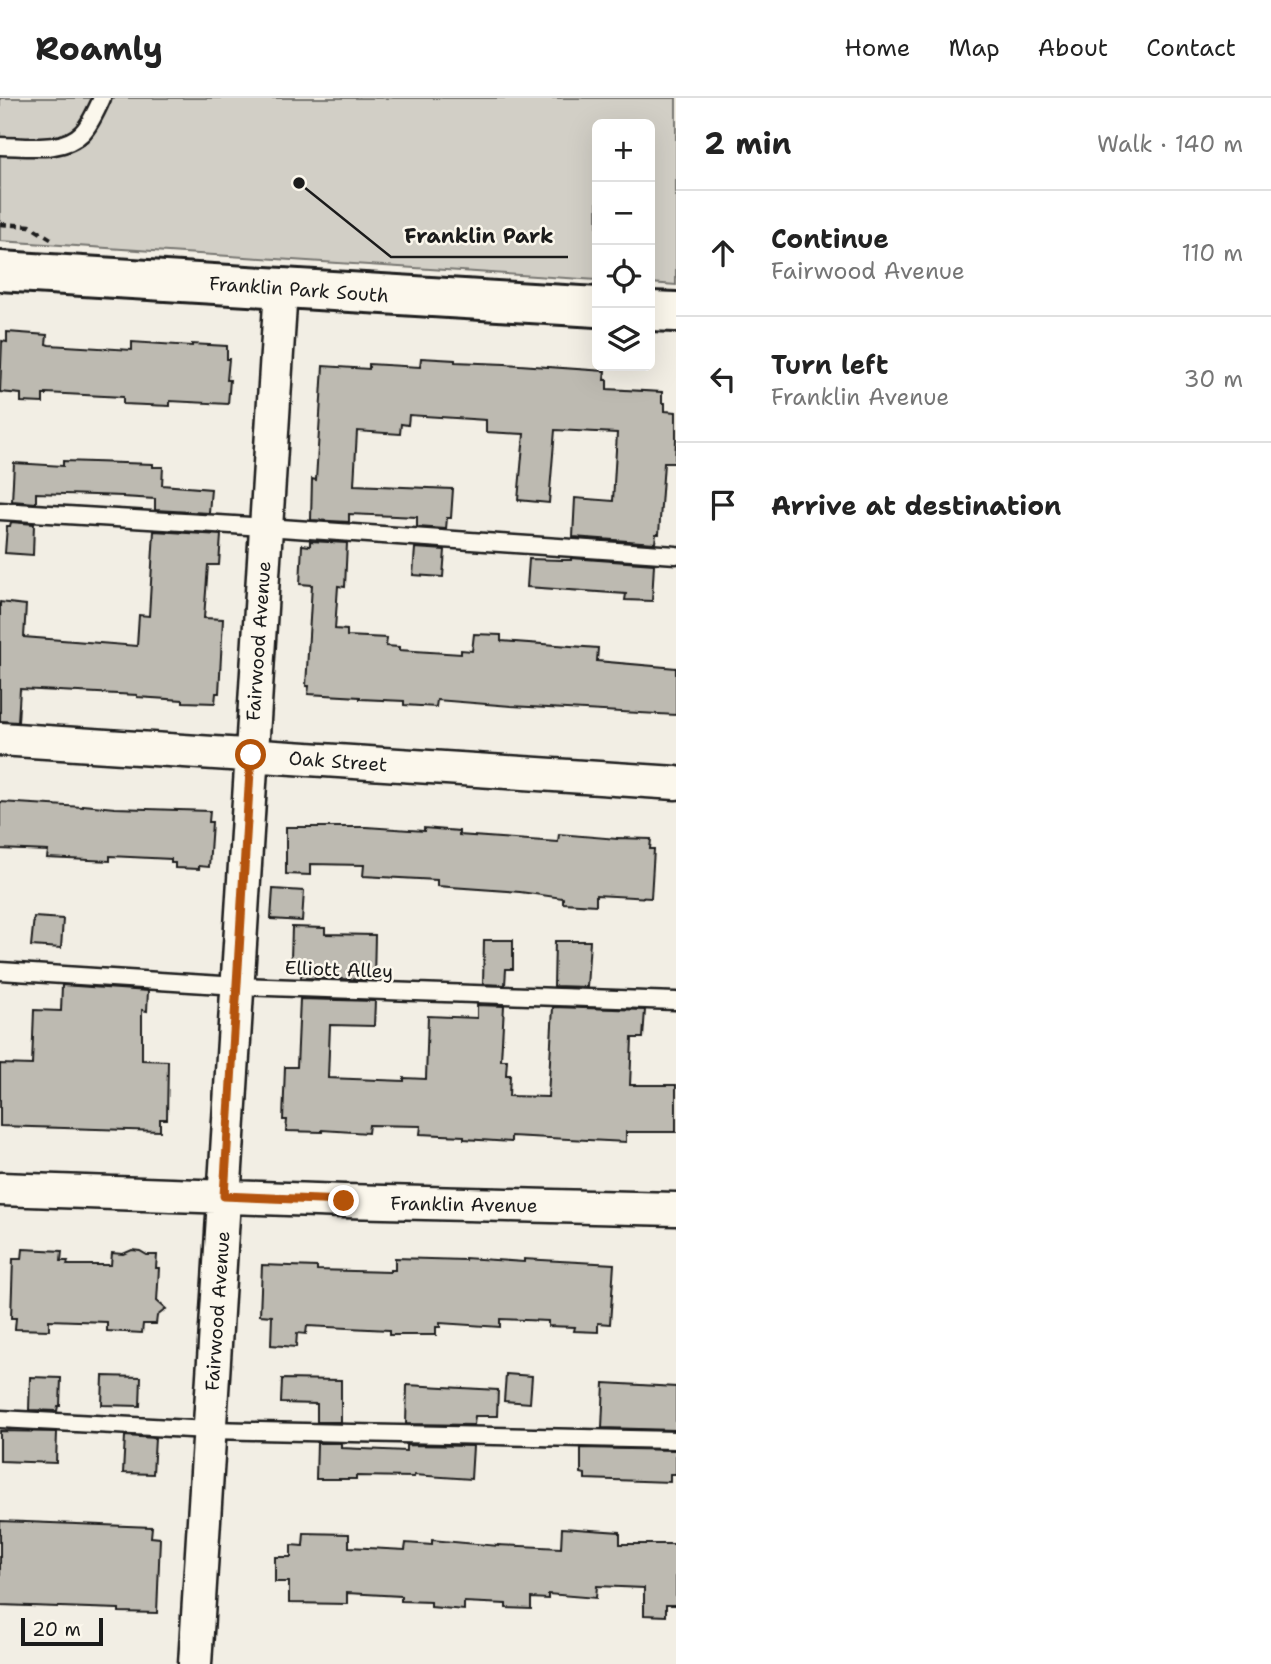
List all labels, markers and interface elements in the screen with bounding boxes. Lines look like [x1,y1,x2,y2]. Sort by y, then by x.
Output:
text: Roamly [35,26,163,71]
text: Home [844,32,910,64]
text: Map [948,32,1000,64]
text: About [1038,32,1108,64]
text: Contact [1146,32,1236,64]
map controls [592,119,655,371]
button: + [592,119,655,182]
text: 2 min [704,123,791,164]
text: Walk · 140 m [1097,129,1243,159]
button: − [592,182,655,245]
callout: Franklin Park [391,215,568,257]
text: Continue [771,221,889,256]
text: Franklin Park [404,222,554,250]
icon: ahead [704,234,742,272]
text: 110 m [1181,238,1243,268]
button: locate [592,245,655,308]
text: Fairwood Avenue [771,256,965,286]
street label: Franklin Park South [208,271,390,308]
button: layers [592,308,655,371]
text: Turn left [771,347,888,382]
icon: left [704,360,742,398]
text: 30 m [1184,364,1243,394]
text: Franklin Avenue [771,382,949,412]
icon: arrive [704,486,742,524]
text: Arrive at destination [771,488,1061,523]
street label: Fairwood Avenue [240,560,277,722]
route start [235,739,266,770]
street label: Oak Street [288,746,388,777]
street label: Elliott Alley [284,955,394,984]
route end [328,1185,359,1216]
street label: Franklin Avenue [390,1191,538,1218]
street label: Fairwood Avenue [199,1230,236,1392]
scale bar [21,1615,103,1647]
text: 20 m [32,1617,81,1642]

